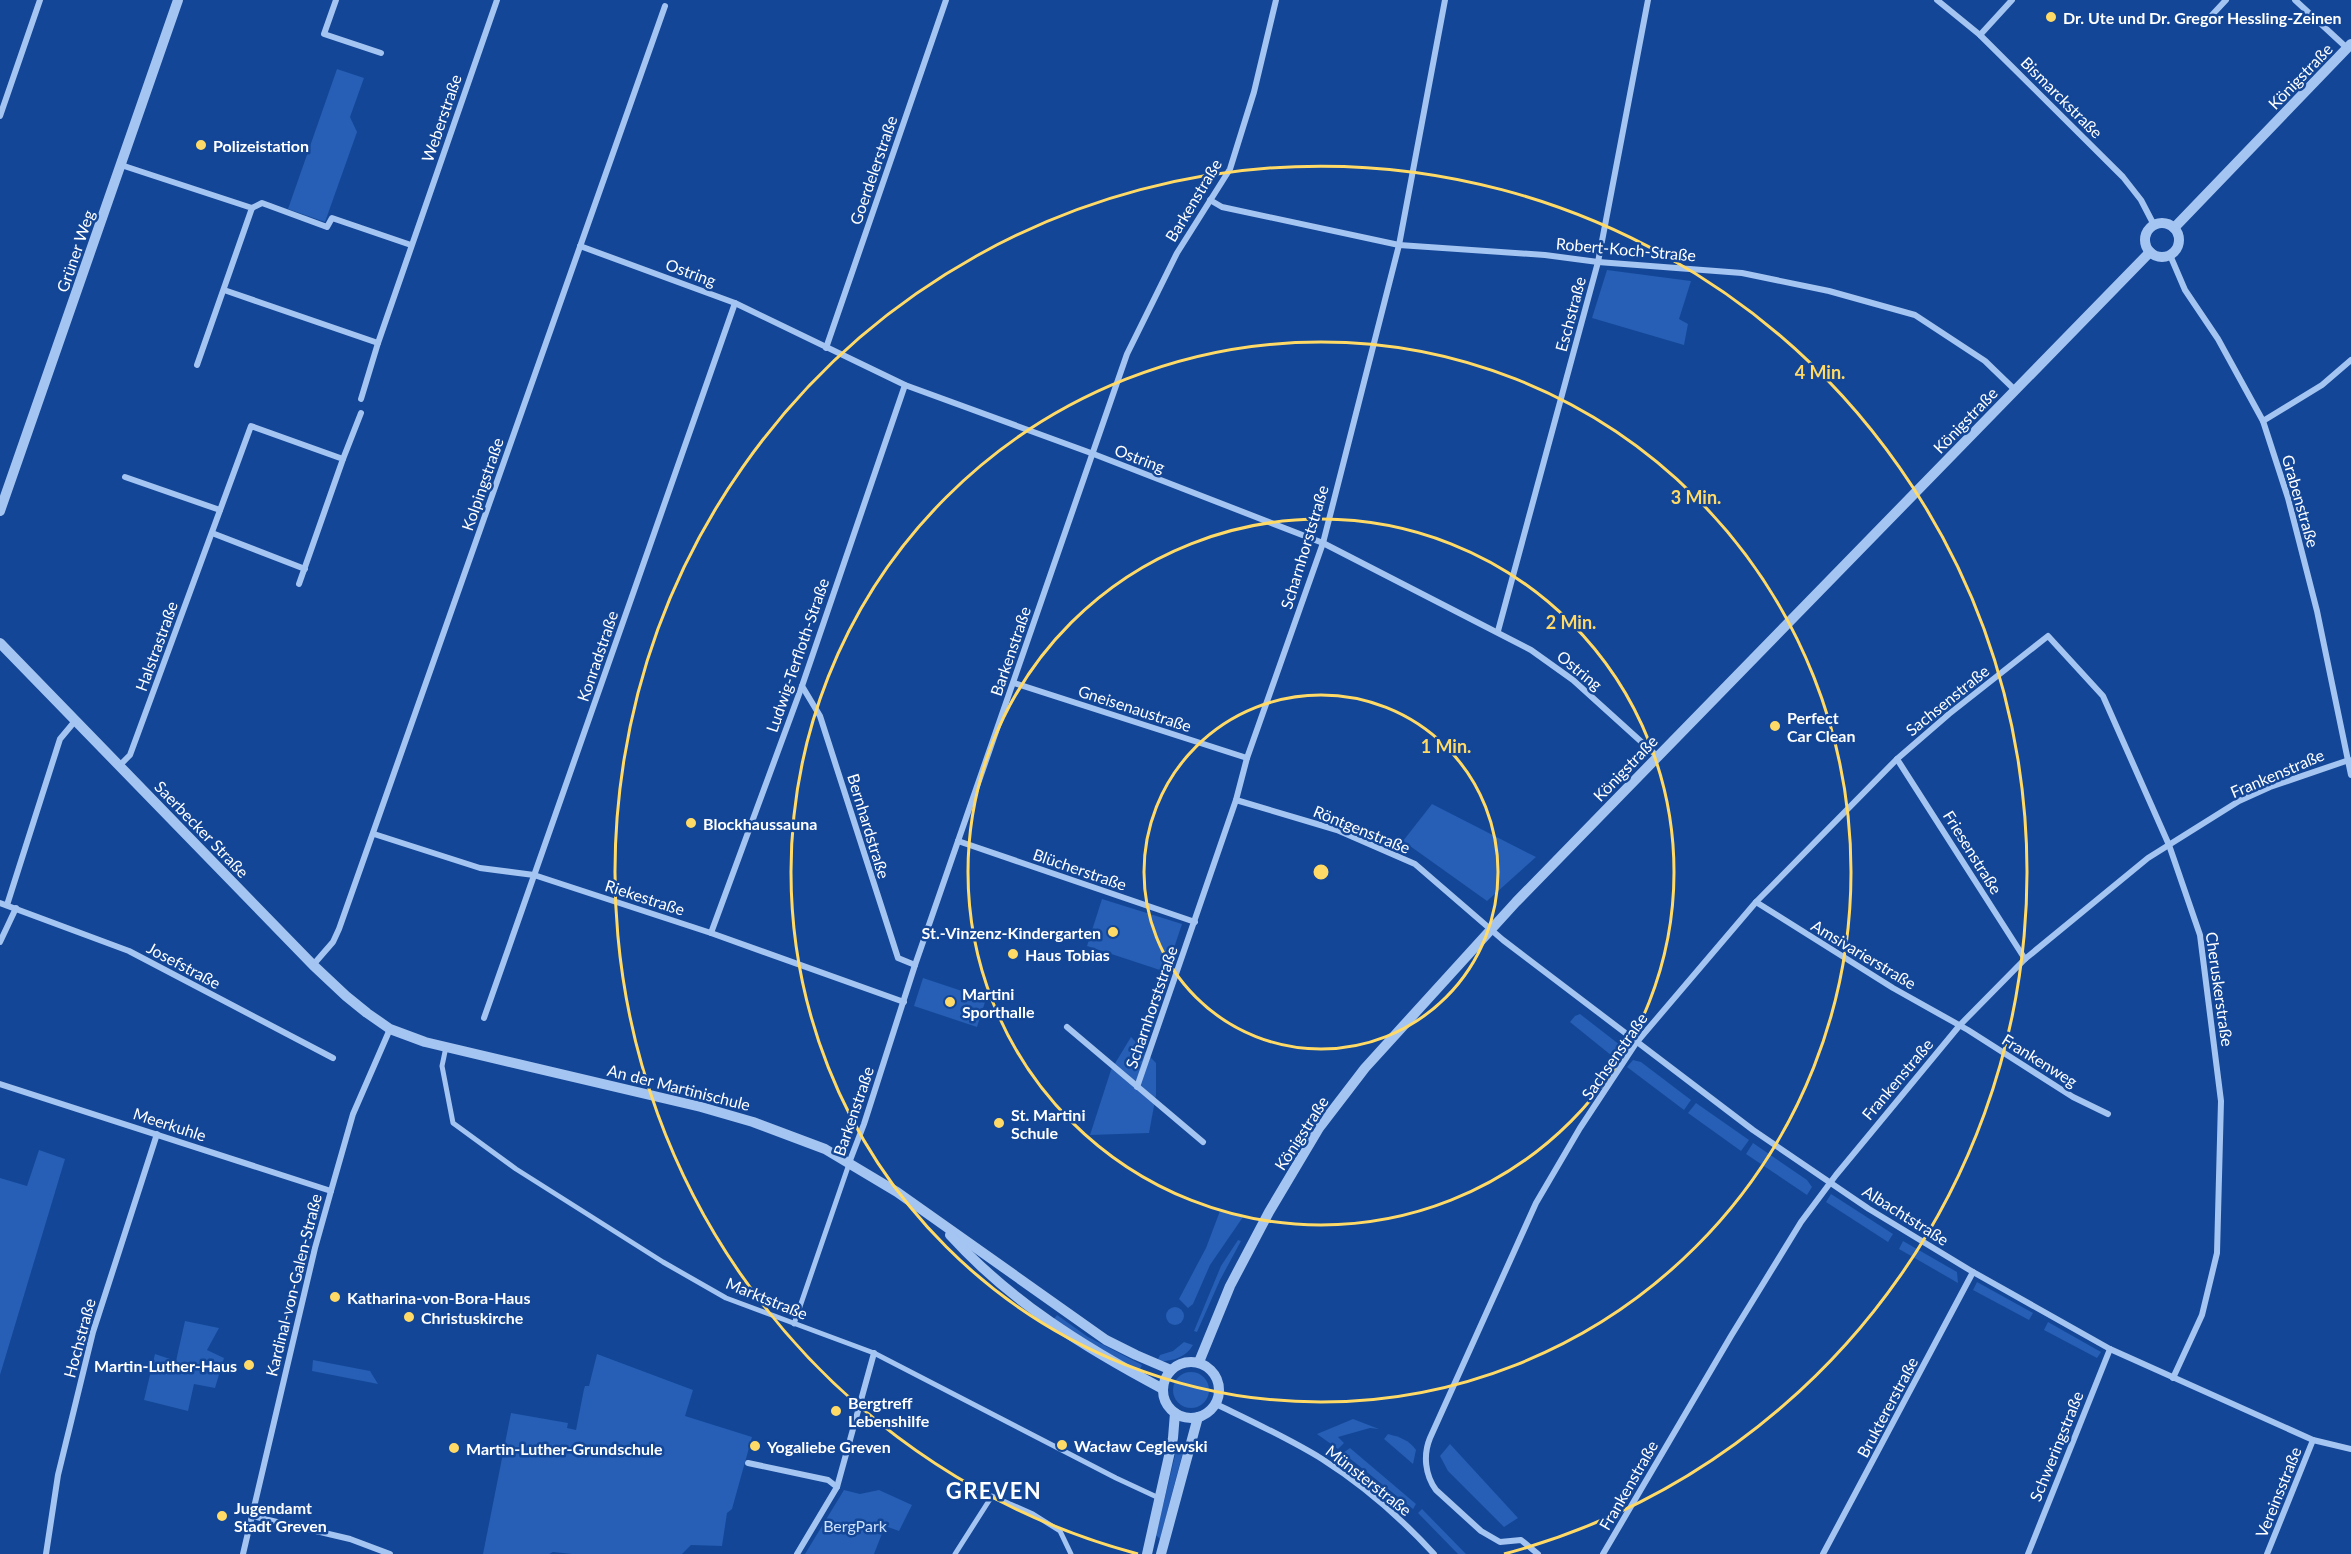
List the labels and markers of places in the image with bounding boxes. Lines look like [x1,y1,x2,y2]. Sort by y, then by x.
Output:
place label: Dr. Ute und Dr. Gregor Hessling-Zeinen [2063,8,2342,27]
marker: Dr. Ute und Dr. Gregor Hessling-Zeinen [2044,10,2058,24]
place label: Polizeistation [213,136,309,155]
marker: Polizeistation [194,138,208,152]
place label: Perfect Car Clean [1787,708,1855,745]
marker: Perfect Car Clean [1768,719,1782,733]
place label: Blockhaussauna [703,814,817,833]
marker: Blockhaussauna [684,816,698,830]
centre of rings [1311,862,1331,882]
place label: St.-Vinzenz-Kindergarten [922,923,1101,942]
marker: St.-Vinzenz-Kindergarten [1106,925,1120,939]
place label: Haus Tobias [1025,945,1110,964]
marker: Haus Tobias [1006,947,1020,961]
place label: Martini Sporthalle [962,984,1035,1021]
marker: Martini Sporthalle [943,995,957,1009]
place label: St. Martini Schule [1011,1105,1085,1142]
marker: St. Martini Schule [992,1116,1006,1130]
place label: Katharina-von-Bora-Haus [347,1288,530,1307]
marker: Katharina-von-Bora-Haus [328,1290,342,1304]
place label: Christuskirche [421,1308,524,1327]
marker: Christuskirche [402,1310,416,1324]
place label: Martin-Luther-Haus [94,1356,237,1375]
marker: Martin-Luther-Haus [242,1358,256,1372]
place label: Bergtreff Lebenshilfe [848,1393,930,1430]
marker: Bergtreff Lebenshilfe [829,1404,843,1418]
place label: Wacław Ceglewski [1074,1436,1208,1455]
place label: Yogaliebe Greven [766,1437,891,1456]
marker: Wacław Ceglewski [1055,1438,1069,1452]
place label: Martin-Luther-Grundschule [466,1439,663,1458]
marker: Yogaliebe Greven [748,1439,762,1453]
marker: Martin-Luther-Grundschule [447,1441,461,1455]
place label: Jugendamt Stadt Greven [234,1498,327,1535]
marker: Jugendamt Stadt Greven [215,1509,229,1523]

